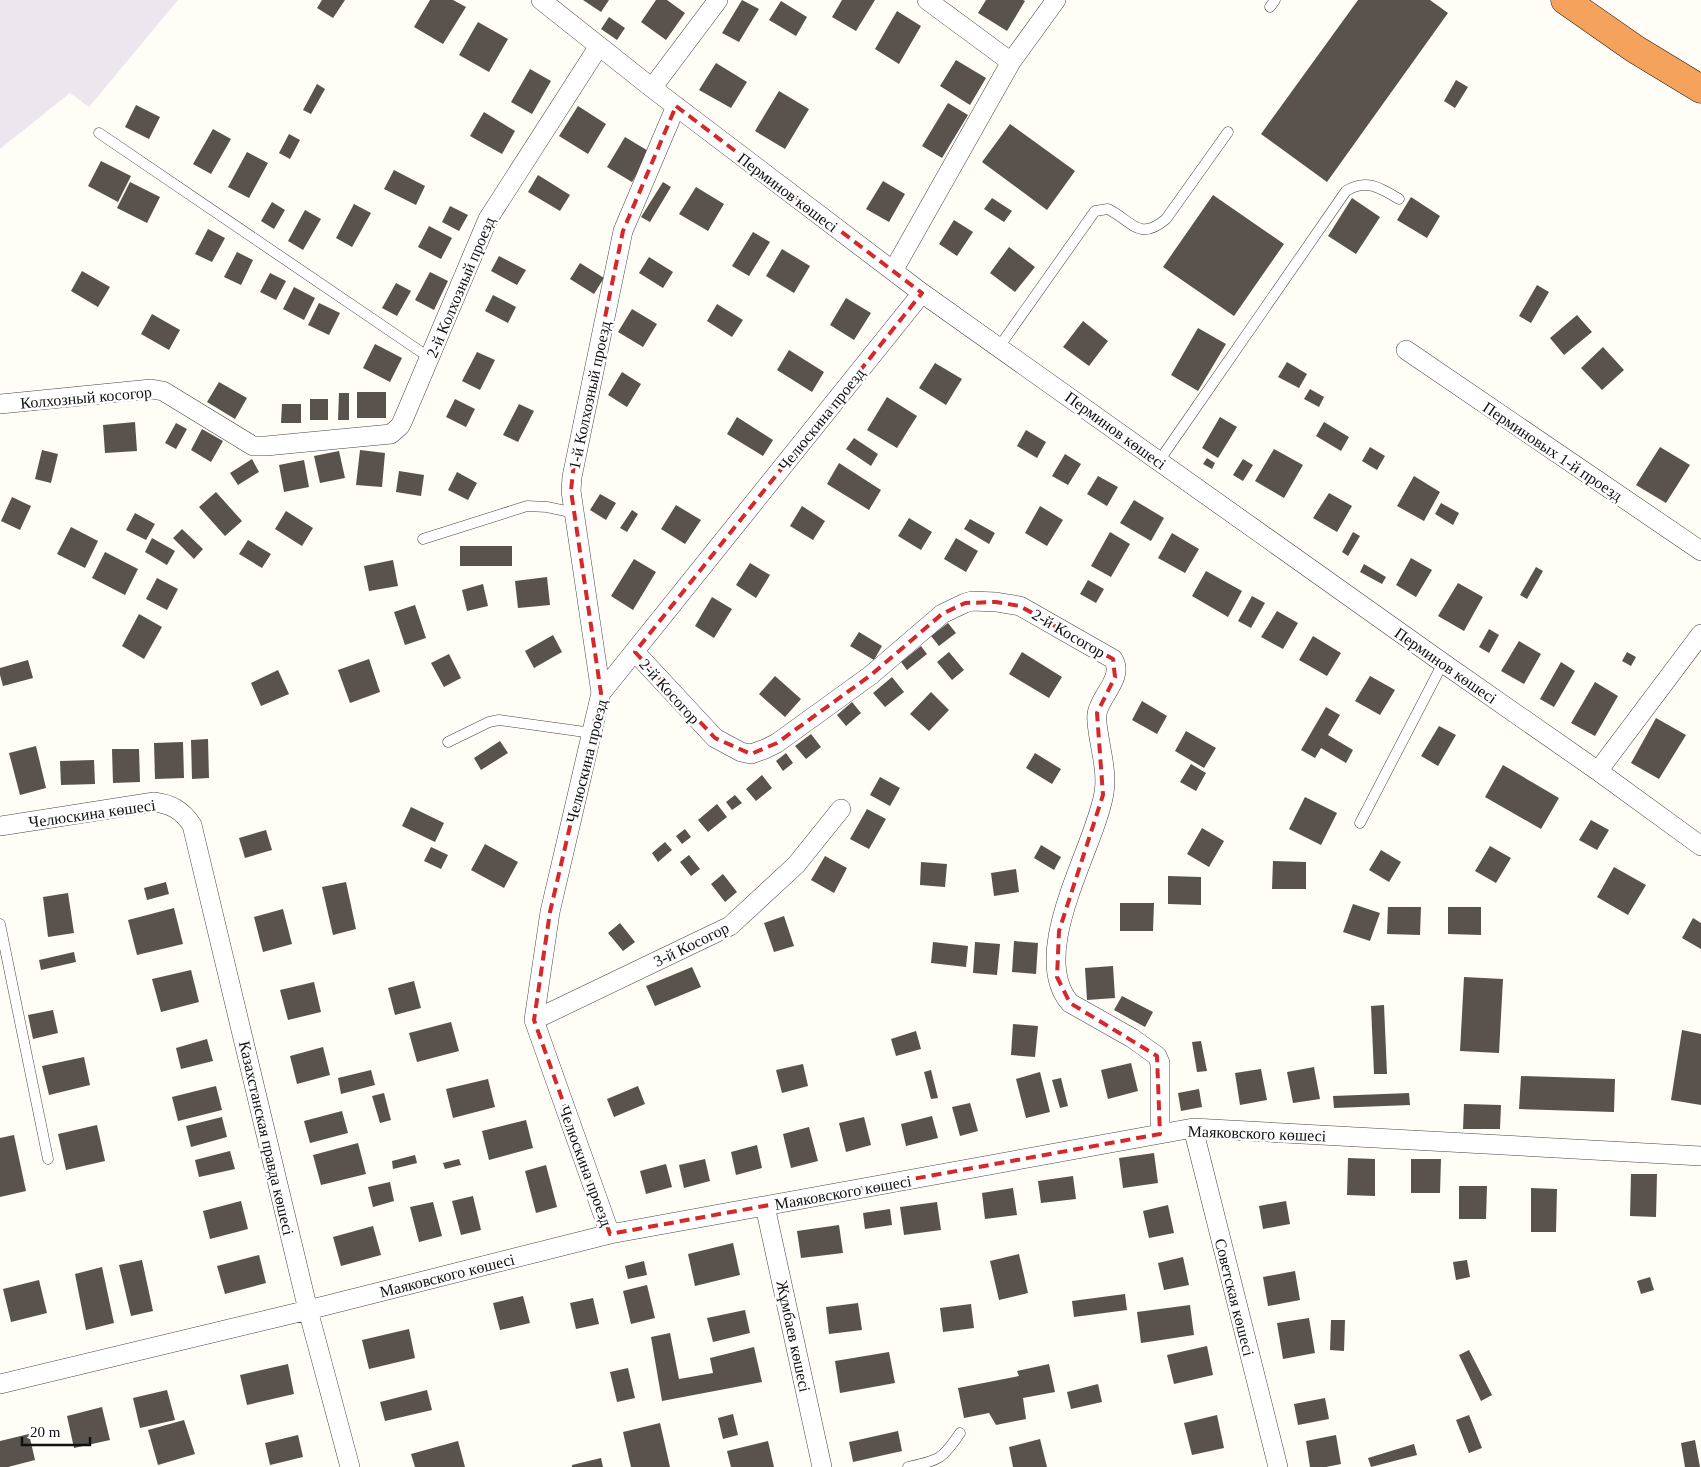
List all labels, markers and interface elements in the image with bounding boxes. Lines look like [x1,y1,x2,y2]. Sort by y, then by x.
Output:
street label: Перминов көшесі [734,149,841,237]
street label: 2-й Колхозный проезд [423,214,499,361]
street label: 1-й Колхозный проезд [565,319,615,471]
street label: Челюскина проезд [775,365,869,475]
street label: Колхозный косогор [20,383,153,413]
street label: Перминов көшесі [1061,388,1170,474]
street label: Перминовых 1-й проезд [1479,398,1625,505]
street label: 2-й Косогор [1029,606,1108,662]
street label: Перминов көшесі [1391,624,1500,708]
street label: 2-й Косогор [635,655,703,728]
street label: Челюскина проезд [563,698,611,825]
street label: Челюскина көшесі [28,796,157,831]
street label: 3-й Косогор [651,919,732,971]
street label: Казахстанская правда көшесі [235,1039,297,1238]
street label: Челюскина проезд [555,1104,615,1229]
street label: Маяковского көшесі [1187,1123,1327,1144]
street label: Маяковского көшесі [773,1172,913,1213]
street label: Советская көшесі [1212,1237,1257,1358]
street label: Маяковского көшесі [378,1250,517,1300]
street label: Жұмбаев көшесі [772,1279,814,1394]
scale bar [22,1414,90,1446]
text: 20 m [30,1424,61,1440]

